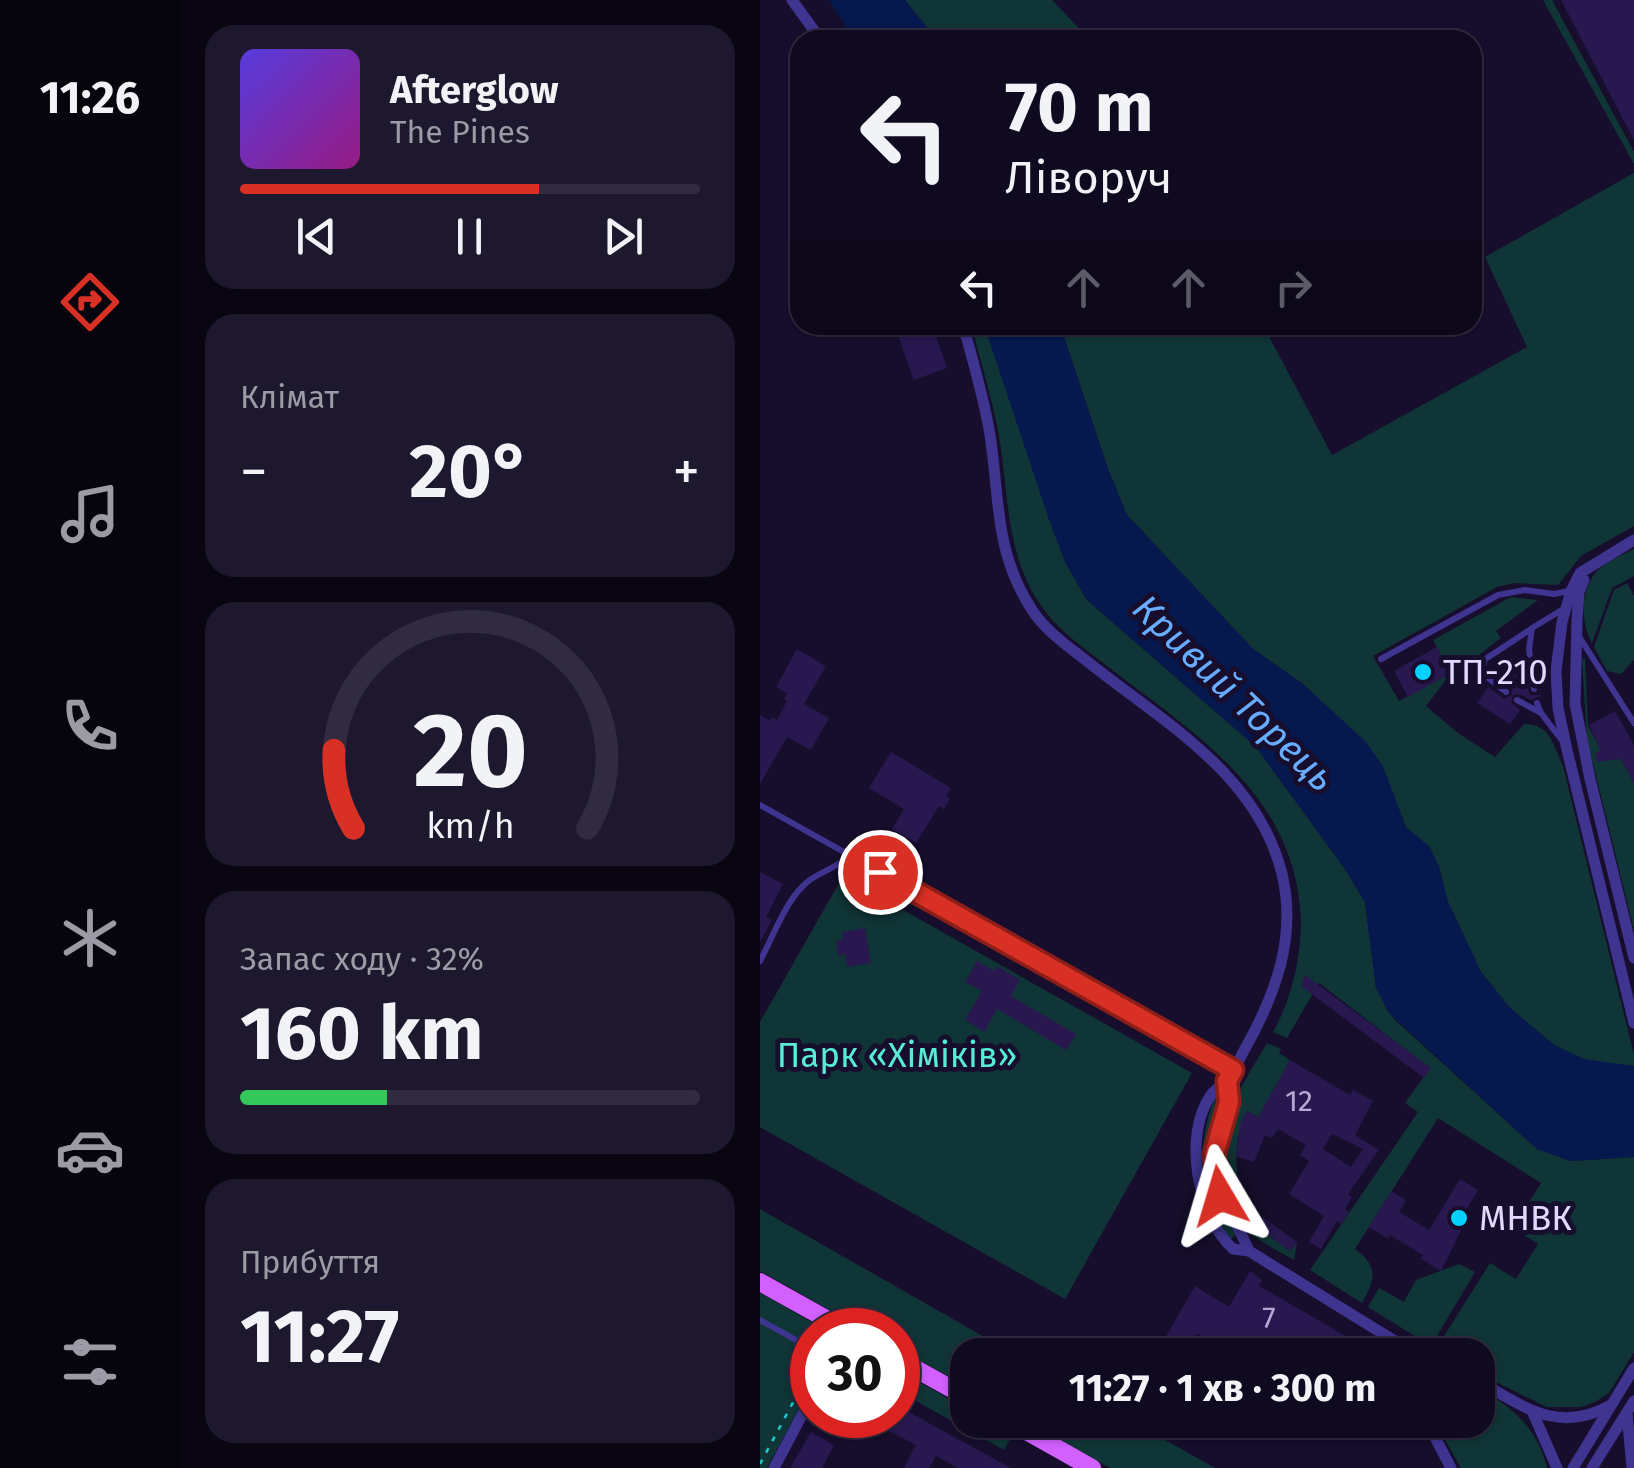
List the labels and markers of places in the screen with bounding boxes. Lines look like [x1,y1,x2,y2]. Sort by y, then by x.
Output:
place label: ТП-210 [1443,651,1548,693]
marker: ТП-210 [1412,661,1434,683]
pin [838,830,923,915]
place label: МНВК [1479,1197,1572,1239]
marker: МНВК [1448,1207,1470,1229]

